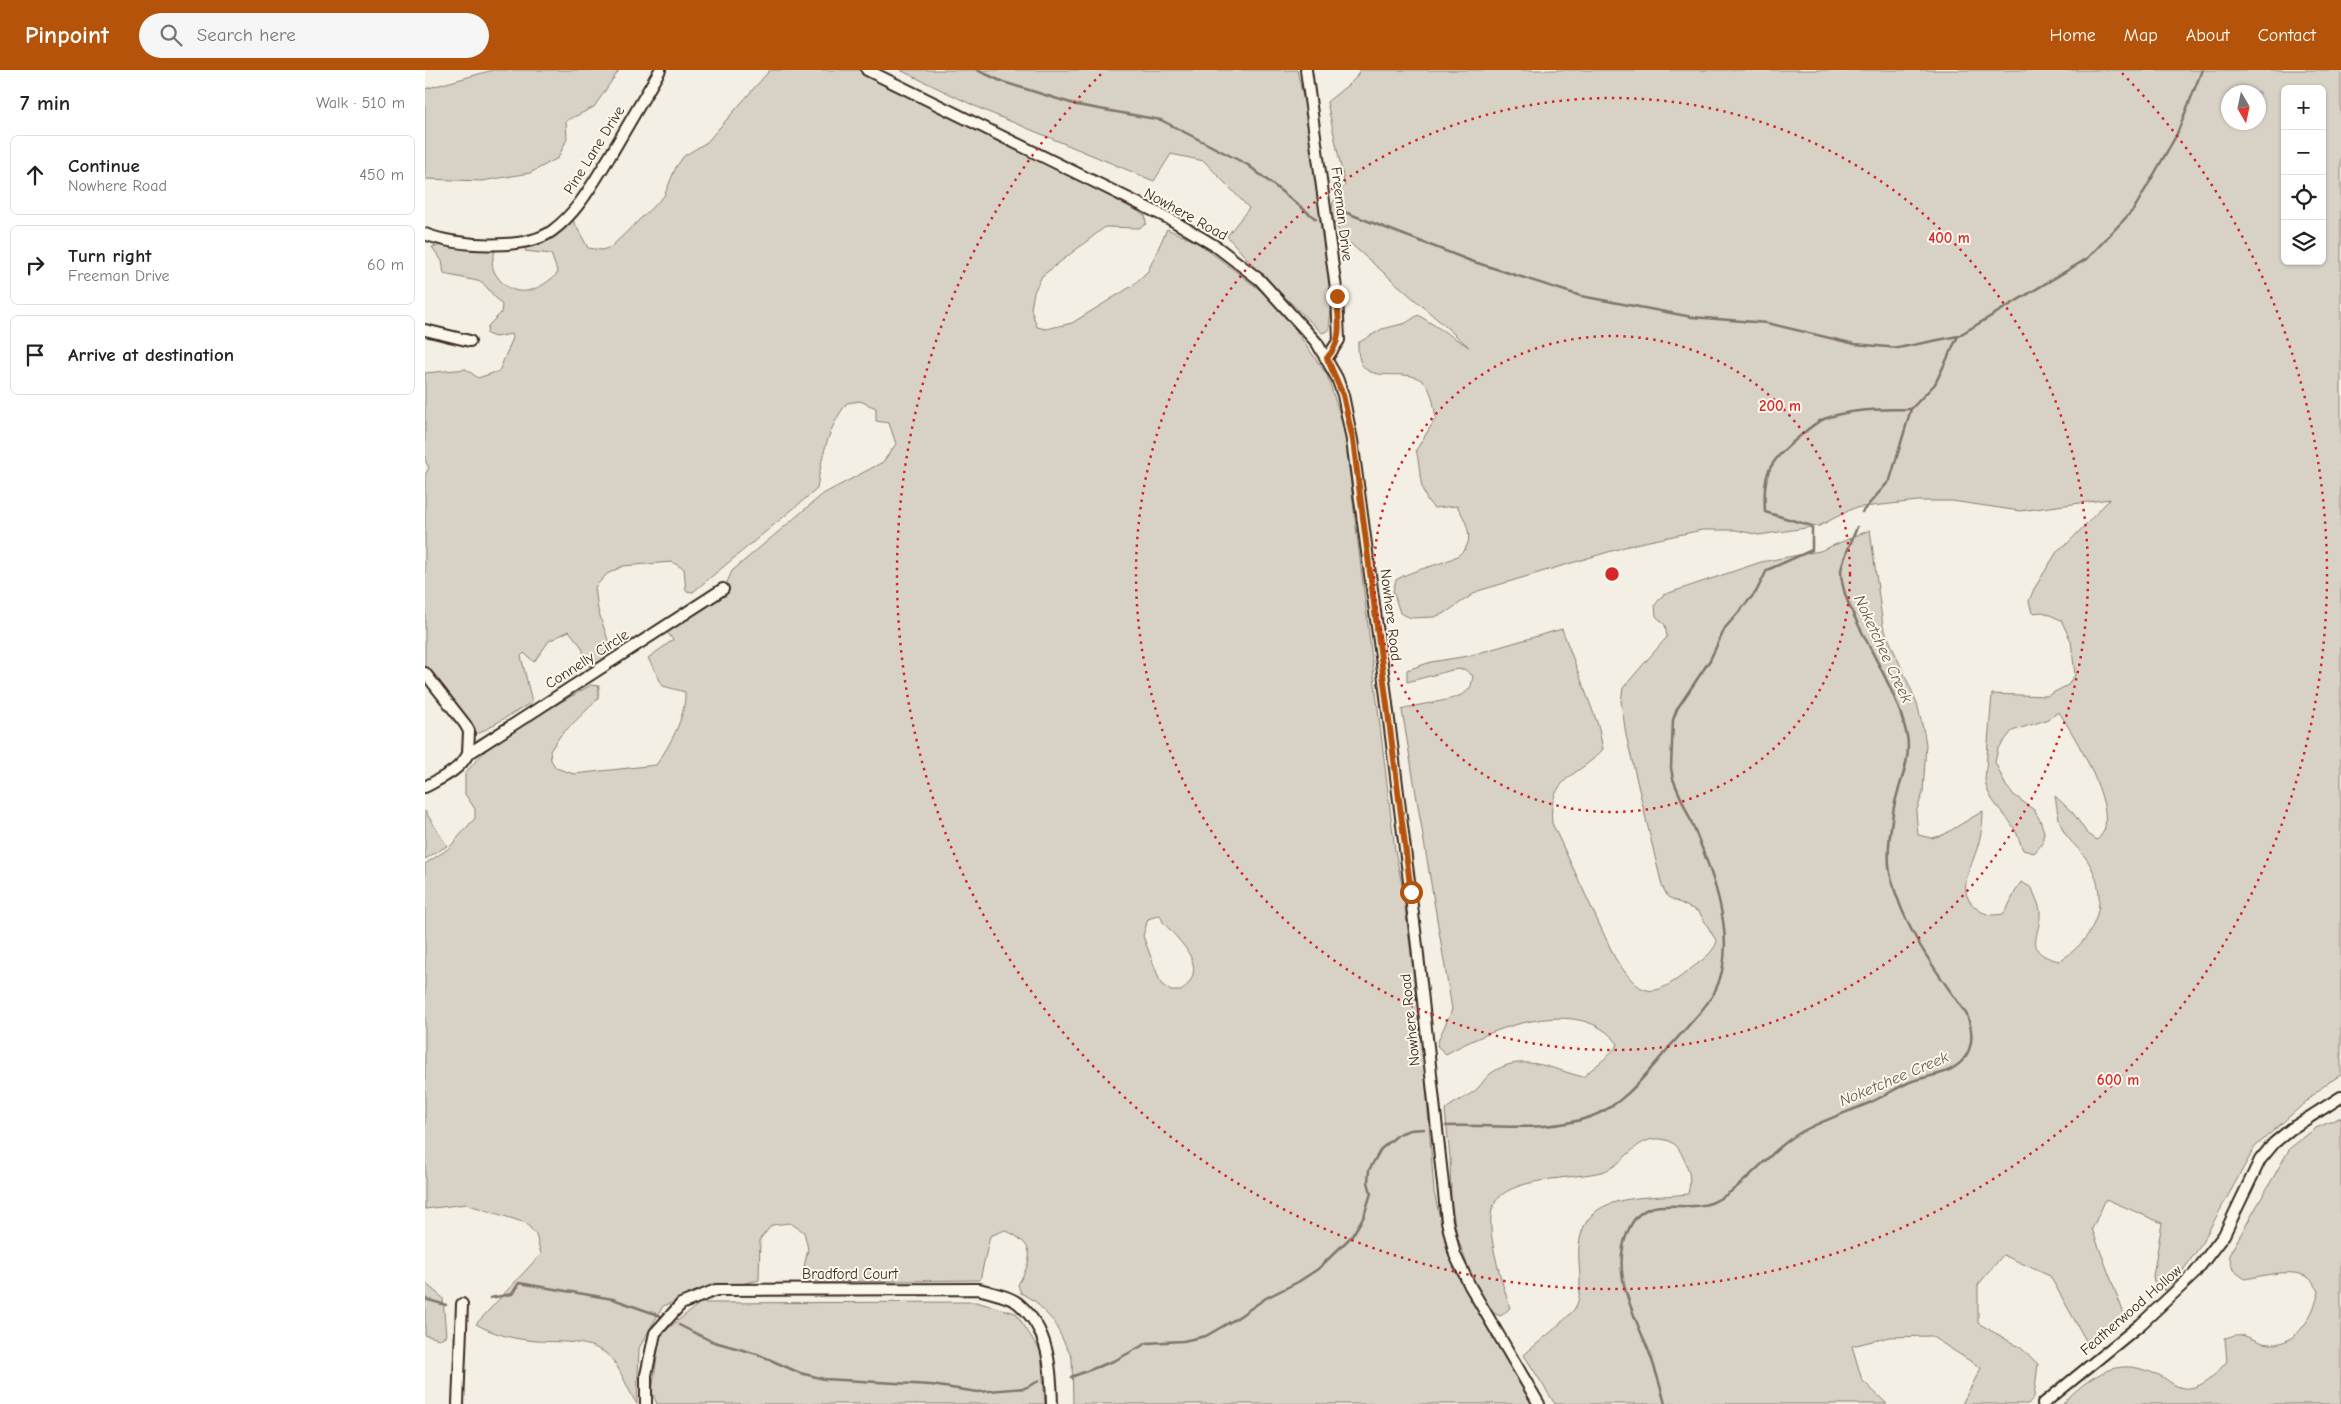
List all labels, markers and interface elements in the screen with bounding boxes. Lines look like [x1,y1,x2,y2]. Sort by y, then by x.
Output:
search box [139,13,489,58]
text: Pinpoint [25,21,109,49]
icon: search [157,21,185,49]
text: Search here [197,24,296,46]
text: Home [2049,25,2096,46]
text: Map [2124,25,2158,46]
text: About [2186,25,2230,46]
text: Contact [2258,25,2316,46]
north arrow [2221,85,2266,130]
map controls [2281,85,2326,265]
button: + [2281,85,2326,130]
text: 7 min [20,91,70,115]
text: Walk · 510 m [316,94,405,112]
street label: Pine Lane Drive [560,102,629,197]
button: − [2281,130,2326,175]
text: Continue [68,155,140,177]
icon: ahead [21,161,49,189]
text: 450 m [359,166,404,184]
street label: Freeman Drive [1327,166,1357,263]
button: locate [2281,175,2326,220]
text: Nowhere Road [68,177,167,195]
street label: Nowhere Road [1141,184,1231,244]
button: layers [2281,220,2326,265]
text: 400 m [1928,229,1970,247]
text: Turn right [68,245,152,267]
icon: right [21,251,49,279]
text: 60 m [367,256,404,274]
text: Freeman Drive [68,267,169,285]
route end [1326,285,1349,308]
icon: arrive [21,341,49,369]
text: Arrive at destination [68,344,234,366]
text: 200 m [1759,397,1801,415]
centre of rings [1603,565,1621,583]
street label: Nowhere Road [1376,568,1406,662]
water label: Noketchee Creek [1850,592,1916,706]
street label: Connelly Circle [542,625,632,693]
route start [1400,881,1423,904]
street label: Nowhere Road [1396,973,1424,1067]
water label: Noketchee Creek [1837,1048,1952,1110]
text: 600 m [2097,1071,2139,1089]
street label: Featherwood Hollow [2077,1261,2185,1359]
street label: Bradford Court [802,1265,899,1283]

